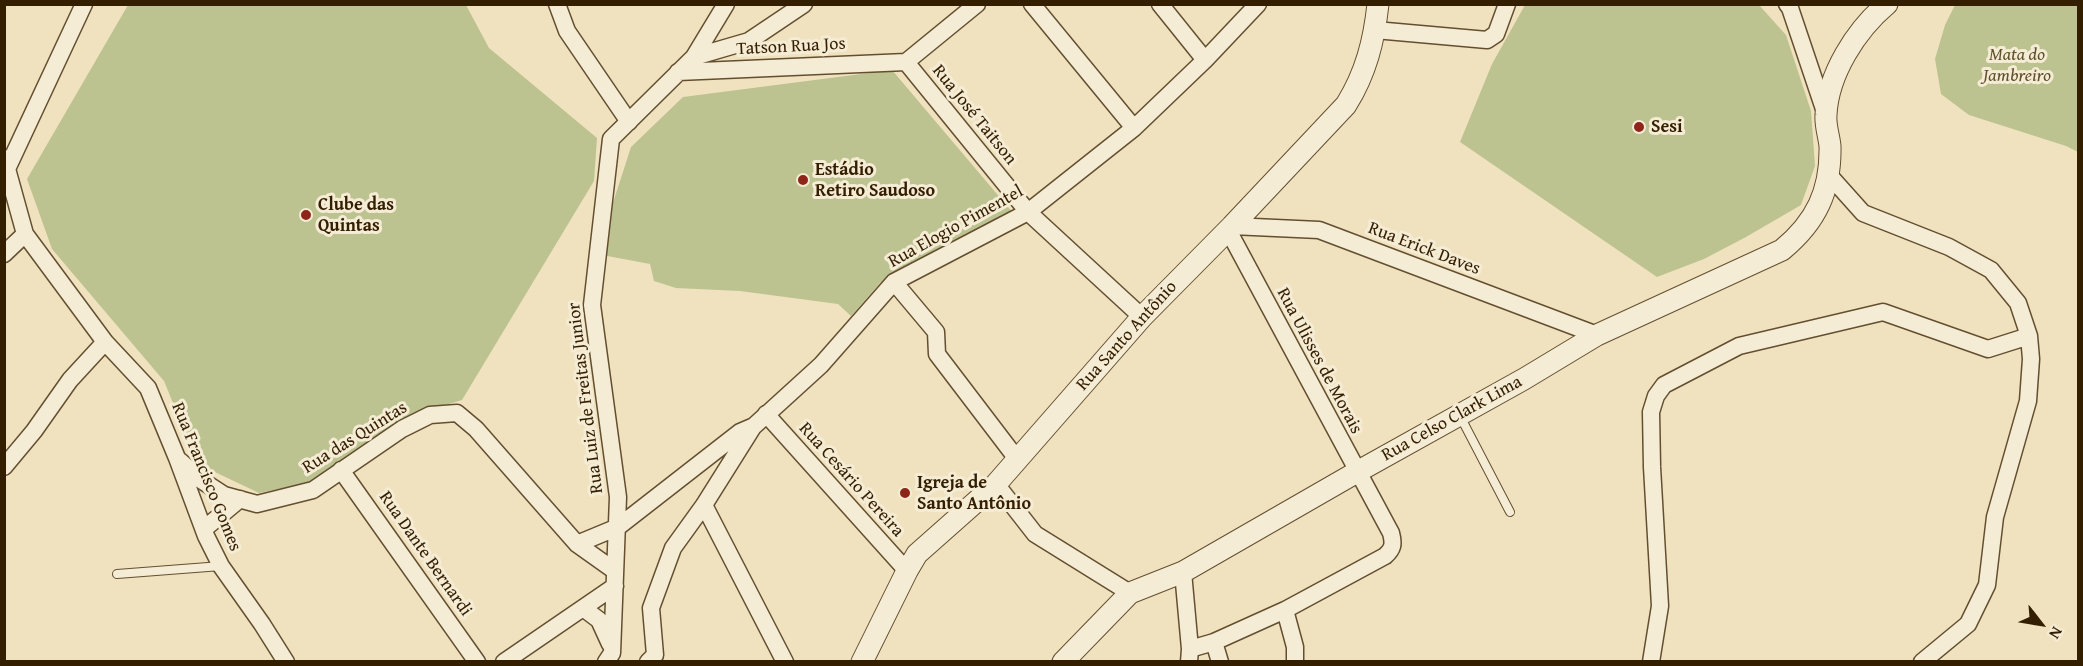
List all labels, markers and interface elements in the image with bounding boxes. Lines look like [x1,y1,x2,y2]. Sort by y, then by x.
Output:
street label: Tatson Rua Jos [736,33,846,61]
park label: Mata do Jambreiro [1983,44,2051,86]
street label: Rua José Taitson [927,61,1021,169]
place label: Sesi [1651,116,1683,138]
marker: Sesi [1632,120,1646,134]
place label: Estádio Retiro Saudoso [815,159,935,201]
marker: Estádio Retiro Saudoso [796,173,810,187]
street label: Rua Elogio Pimentel [885,181,1027,273]
place label: Clube das Quintas [318,194,394,236]
marker: Clube das Quintas [299,208,313,222]
street label: Rua Erick Daves [1365,218,1483,280]
street label: Rua Santo Antônio [1072,277,1182,395]
street label: Rua Ulisses de Morais [1271,284,1367,438]
street label: Rua Luiz de Freitas Junior [564,301,608,495]
street label: Rua Celso Clark Lima [1378,371,1526,467]
street label: Rua das Quintas [299,397,411,479]
street label: Rua Francisco Gomes [166,399,246,555]
street label: Rua Cesário Pereira [794,418,908,542]
place label: Igreja de Santo Antônio [917,472,1031,514]
marker: Igreja de Santo Antônio [898,486,912,500]
street label: Rua Dante Bernardi [374,487,476,621]
north arrow [2011,594,2071,654]
text: N [2043,622,2069,644]

